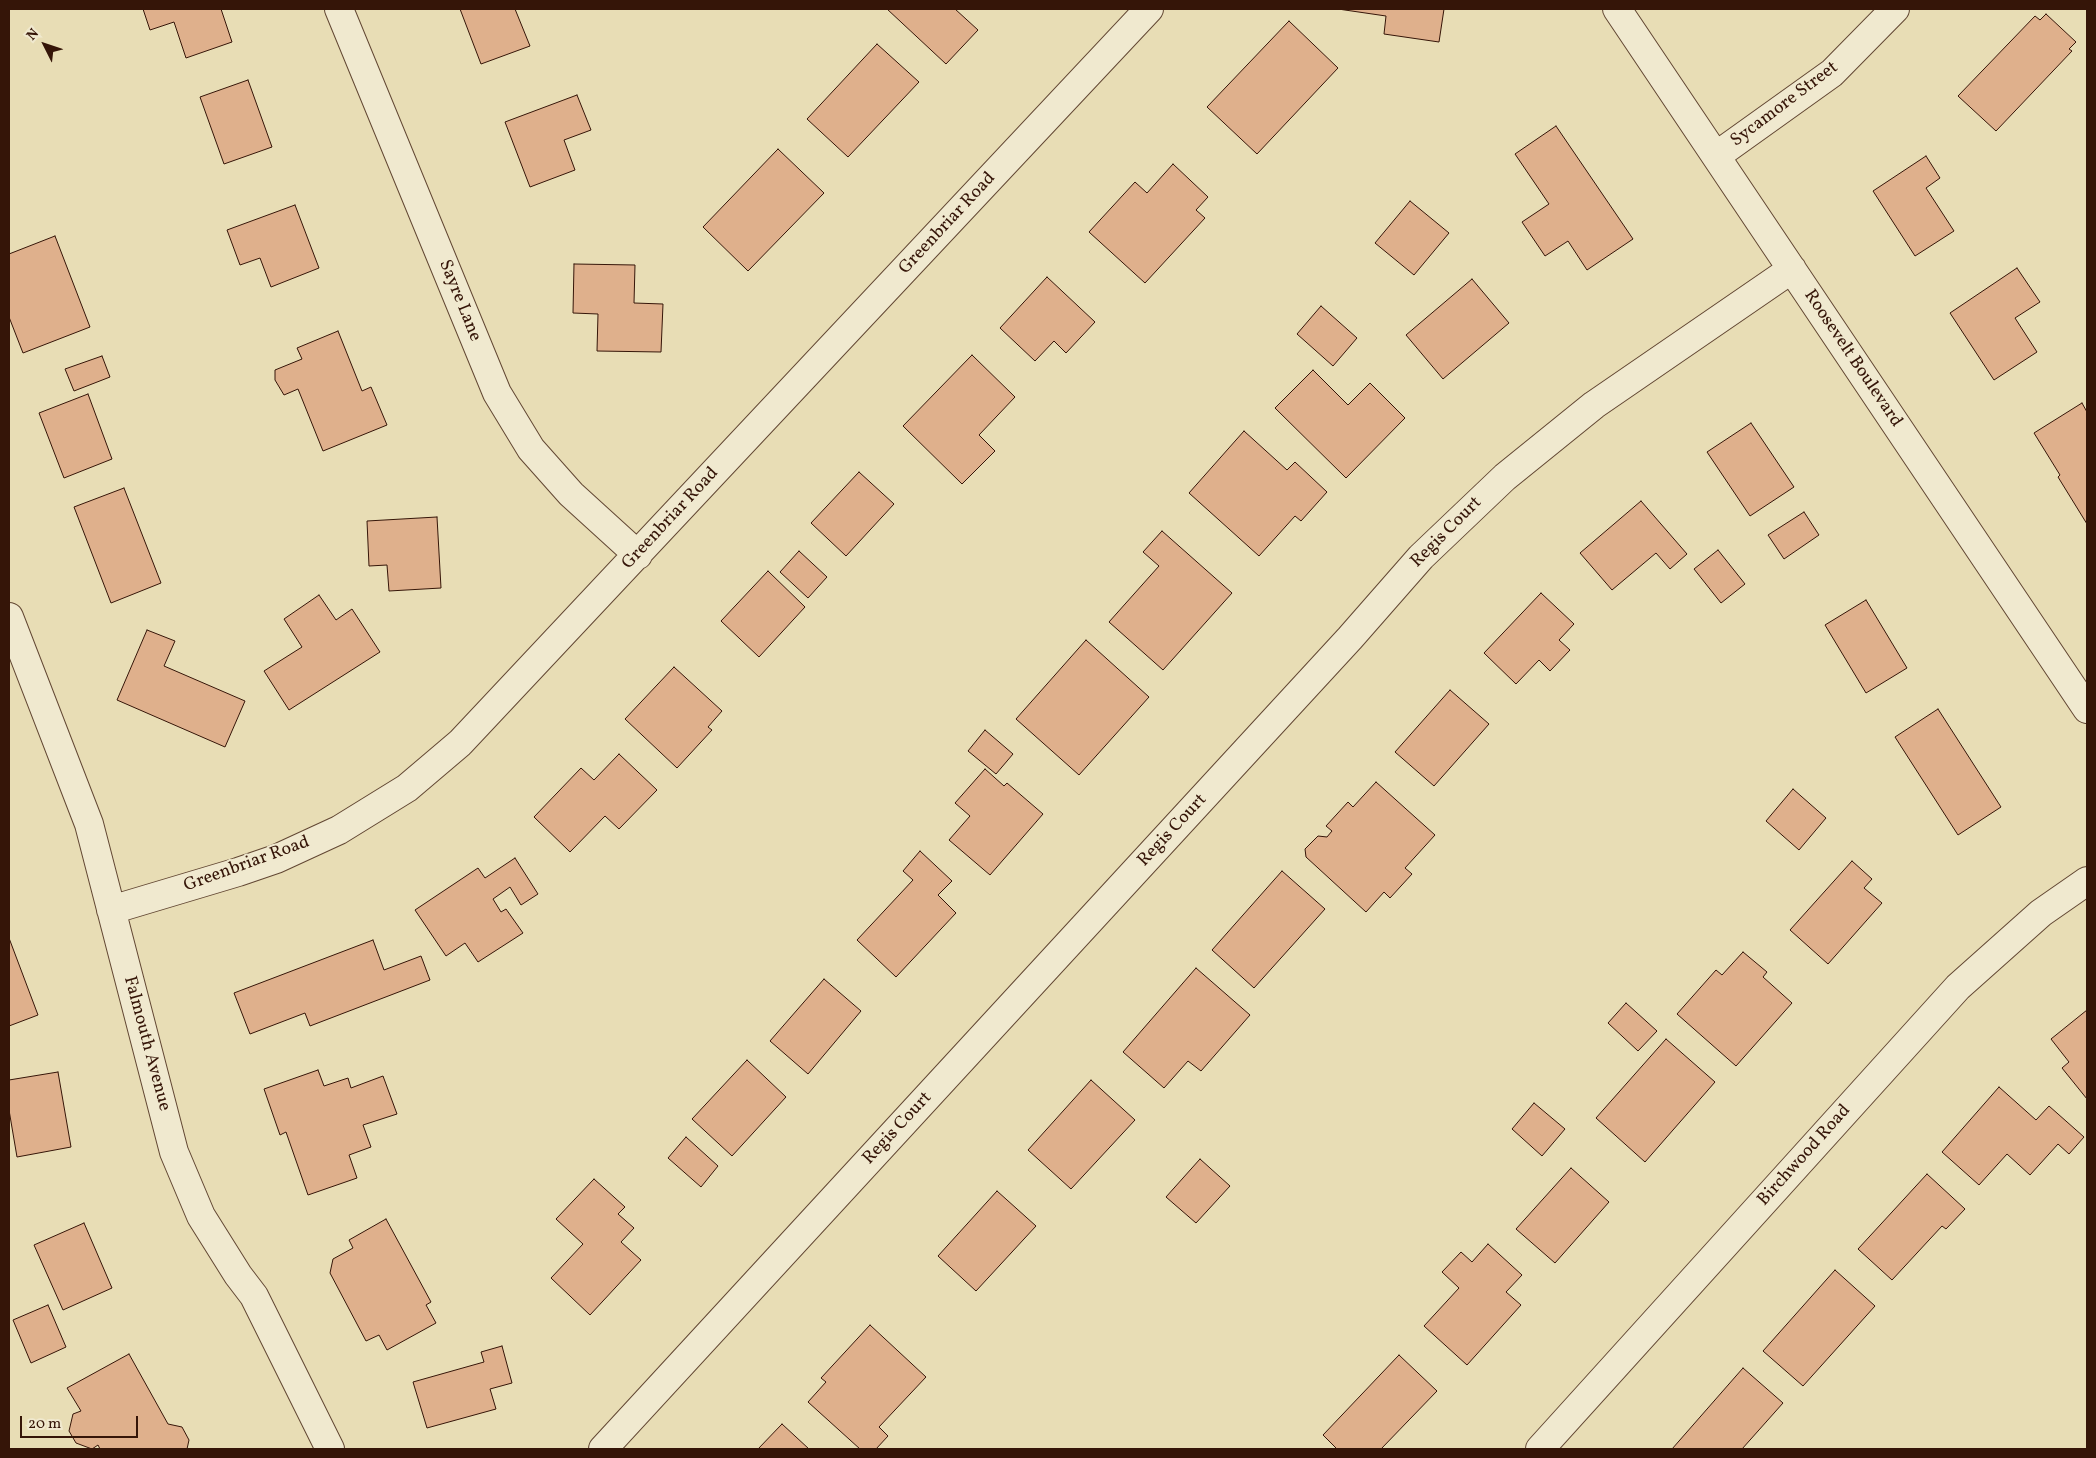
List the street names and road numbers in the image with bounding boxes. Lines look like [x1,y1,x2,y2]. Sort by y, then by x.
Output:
street label: Sycamore Street [1727,58,1843,152]
street label: Greenbriar Road [895,168,1001,280]
street label: Sayre Lane [433,257,485,345]
street label: Roosevelt Boulevard [1798,286,1906,432]
street label: Greenbriar Road [618,463,724,575]
street label: Regis Court [1407,493,1487,573]
street label: Regis Court [1134,790,1212,872]
street label: Greenbriar Road [181,832,313,898]
street label: Falmouth Avenue [118,974,174,1114]
street label: Regis Court [859,1088,937,1170]
street label: Birchwood Road [1754,1101,1856,1211]

